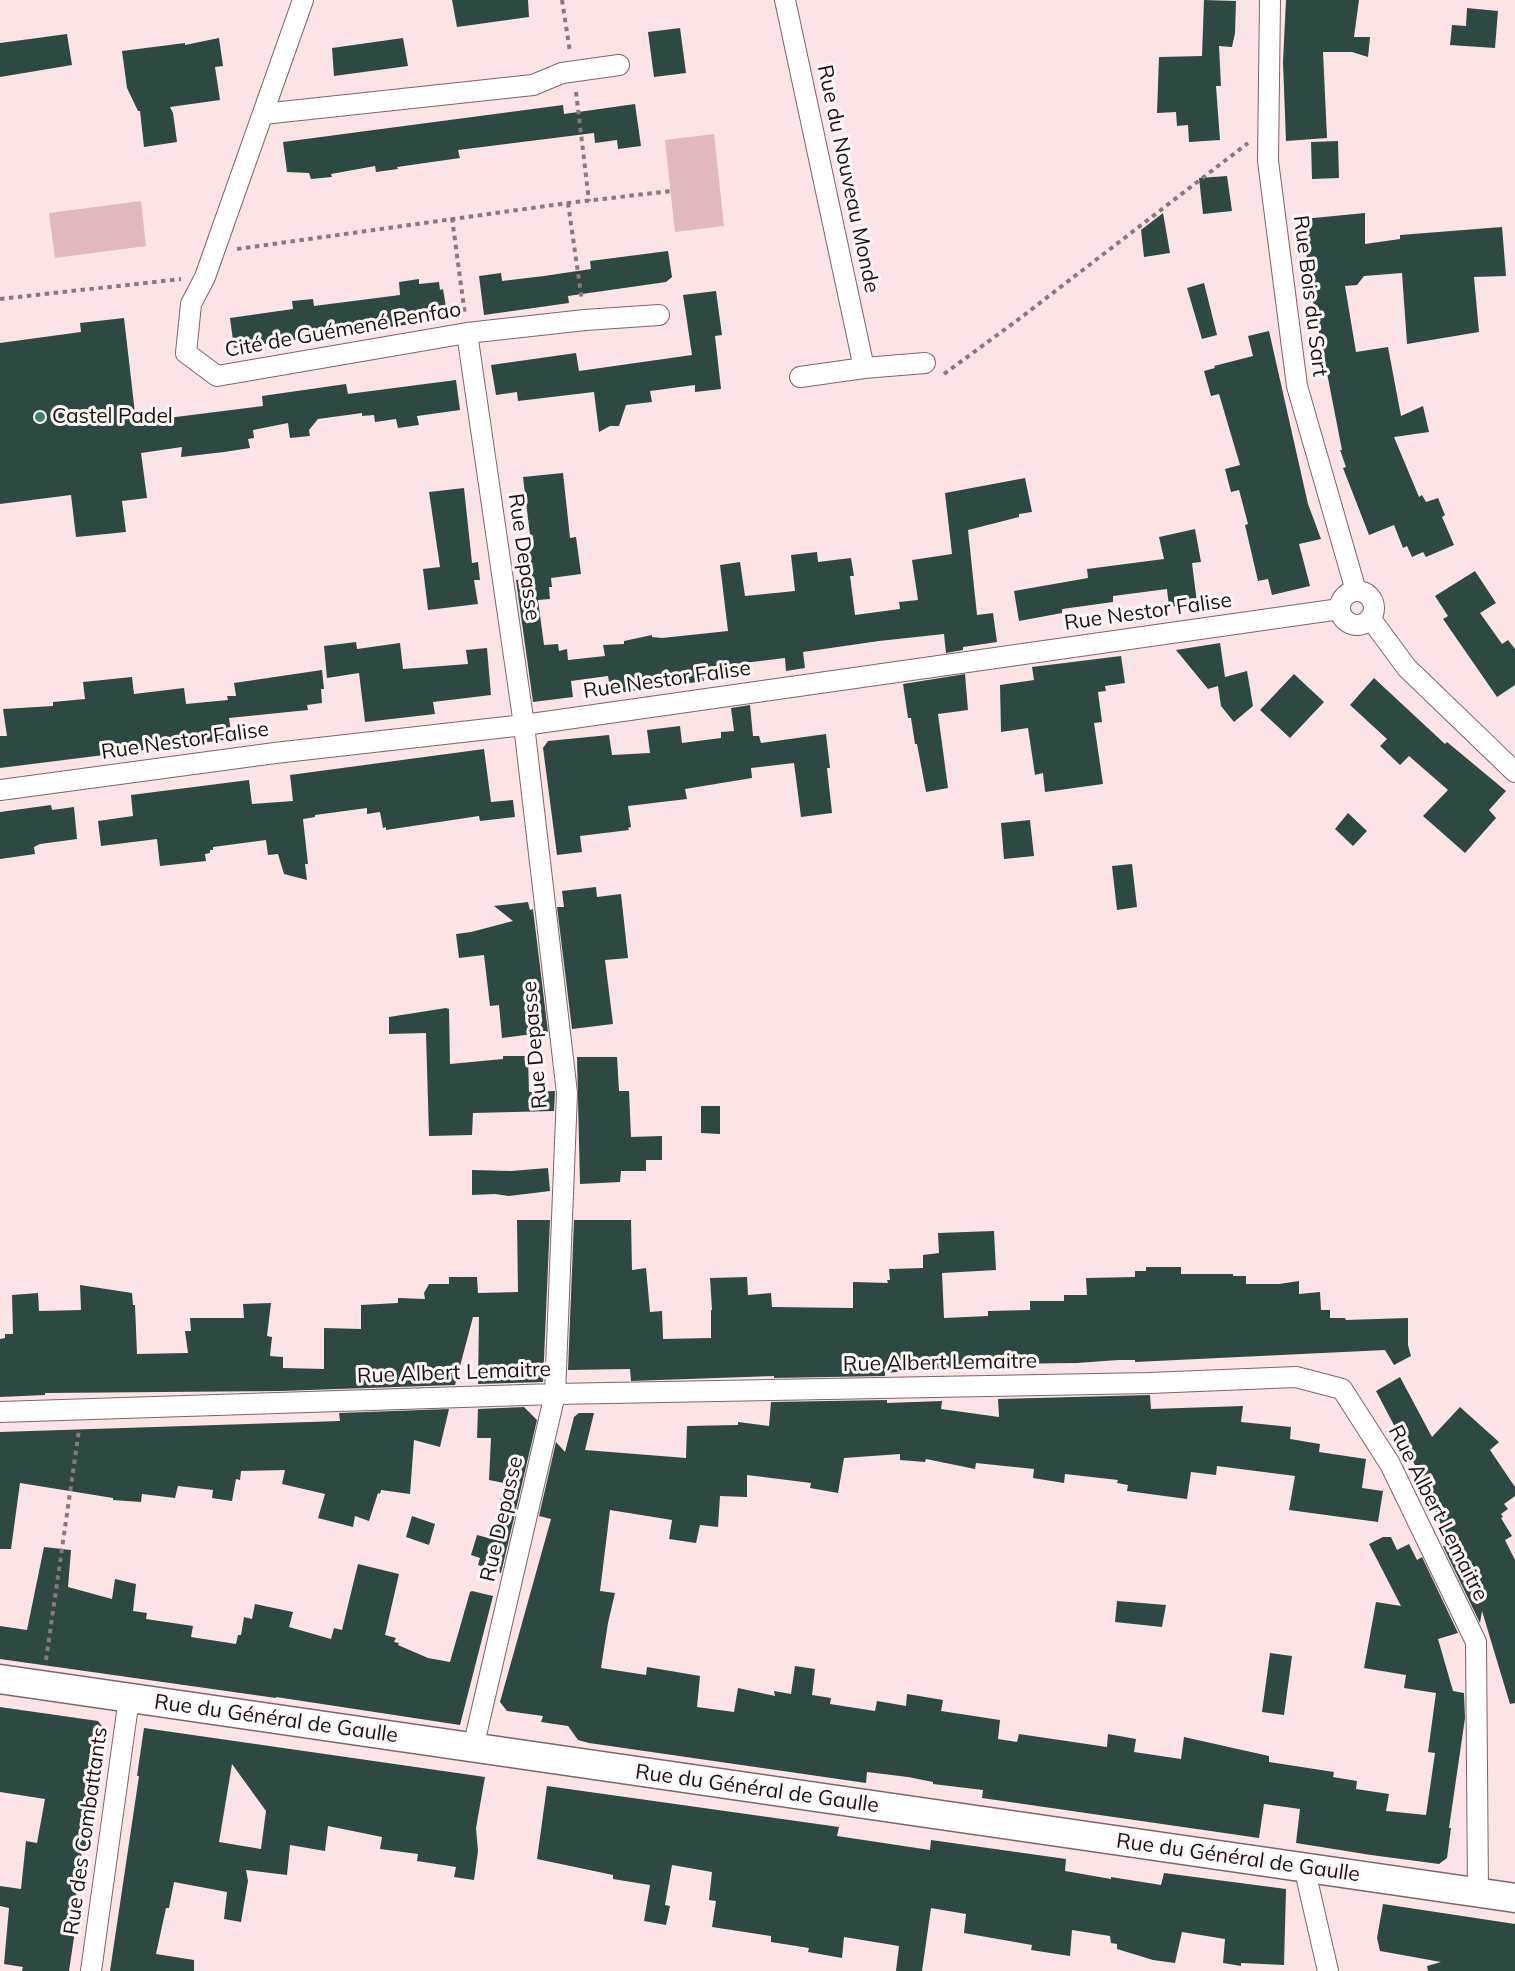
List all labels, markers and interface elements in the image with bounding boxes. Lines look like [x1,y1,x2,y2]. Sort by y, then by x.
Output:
street label: Rue du Nouveau Monde [812,63,884,295]
street label: Rue Bois du Sart [1288,214,1332,378]
street label: Cité de Guémené Penfao [223,297,463,363]
place label: Castel Padel [52,404,173,430]
marker: Castel Padel [33,410,47,424]
street label: Rue Depasse [503,492,545,622]
street label: Rue Nestor Falise [1063,588,1233,636]
street label: Rue Nestor Falise [582,656,752,704]
street label: Rue Nestor Falise [100,717,270,765]
street label: Rue Depasse [517,980,553,1110]
street label: Rue Albert Lemaitre [843,1349,1037,1377]
street label: Rue Albert Lemaitre [357,1357,551,1389]
street label: Rue Albert Lemaitre [1383,1421,1493,1605]
street label: Rue Depasse [475,1454,529,1584]
street label: Rue du Général de Gaulle [153,1689,399,1749]
street label: Rue des Combattants [59,1725,113,1937]
street label: Rue du Général de Gaulle [634,1759,880,1819]
street label: Rue du Général de Gaulle [1115,1828,1361,1888]

